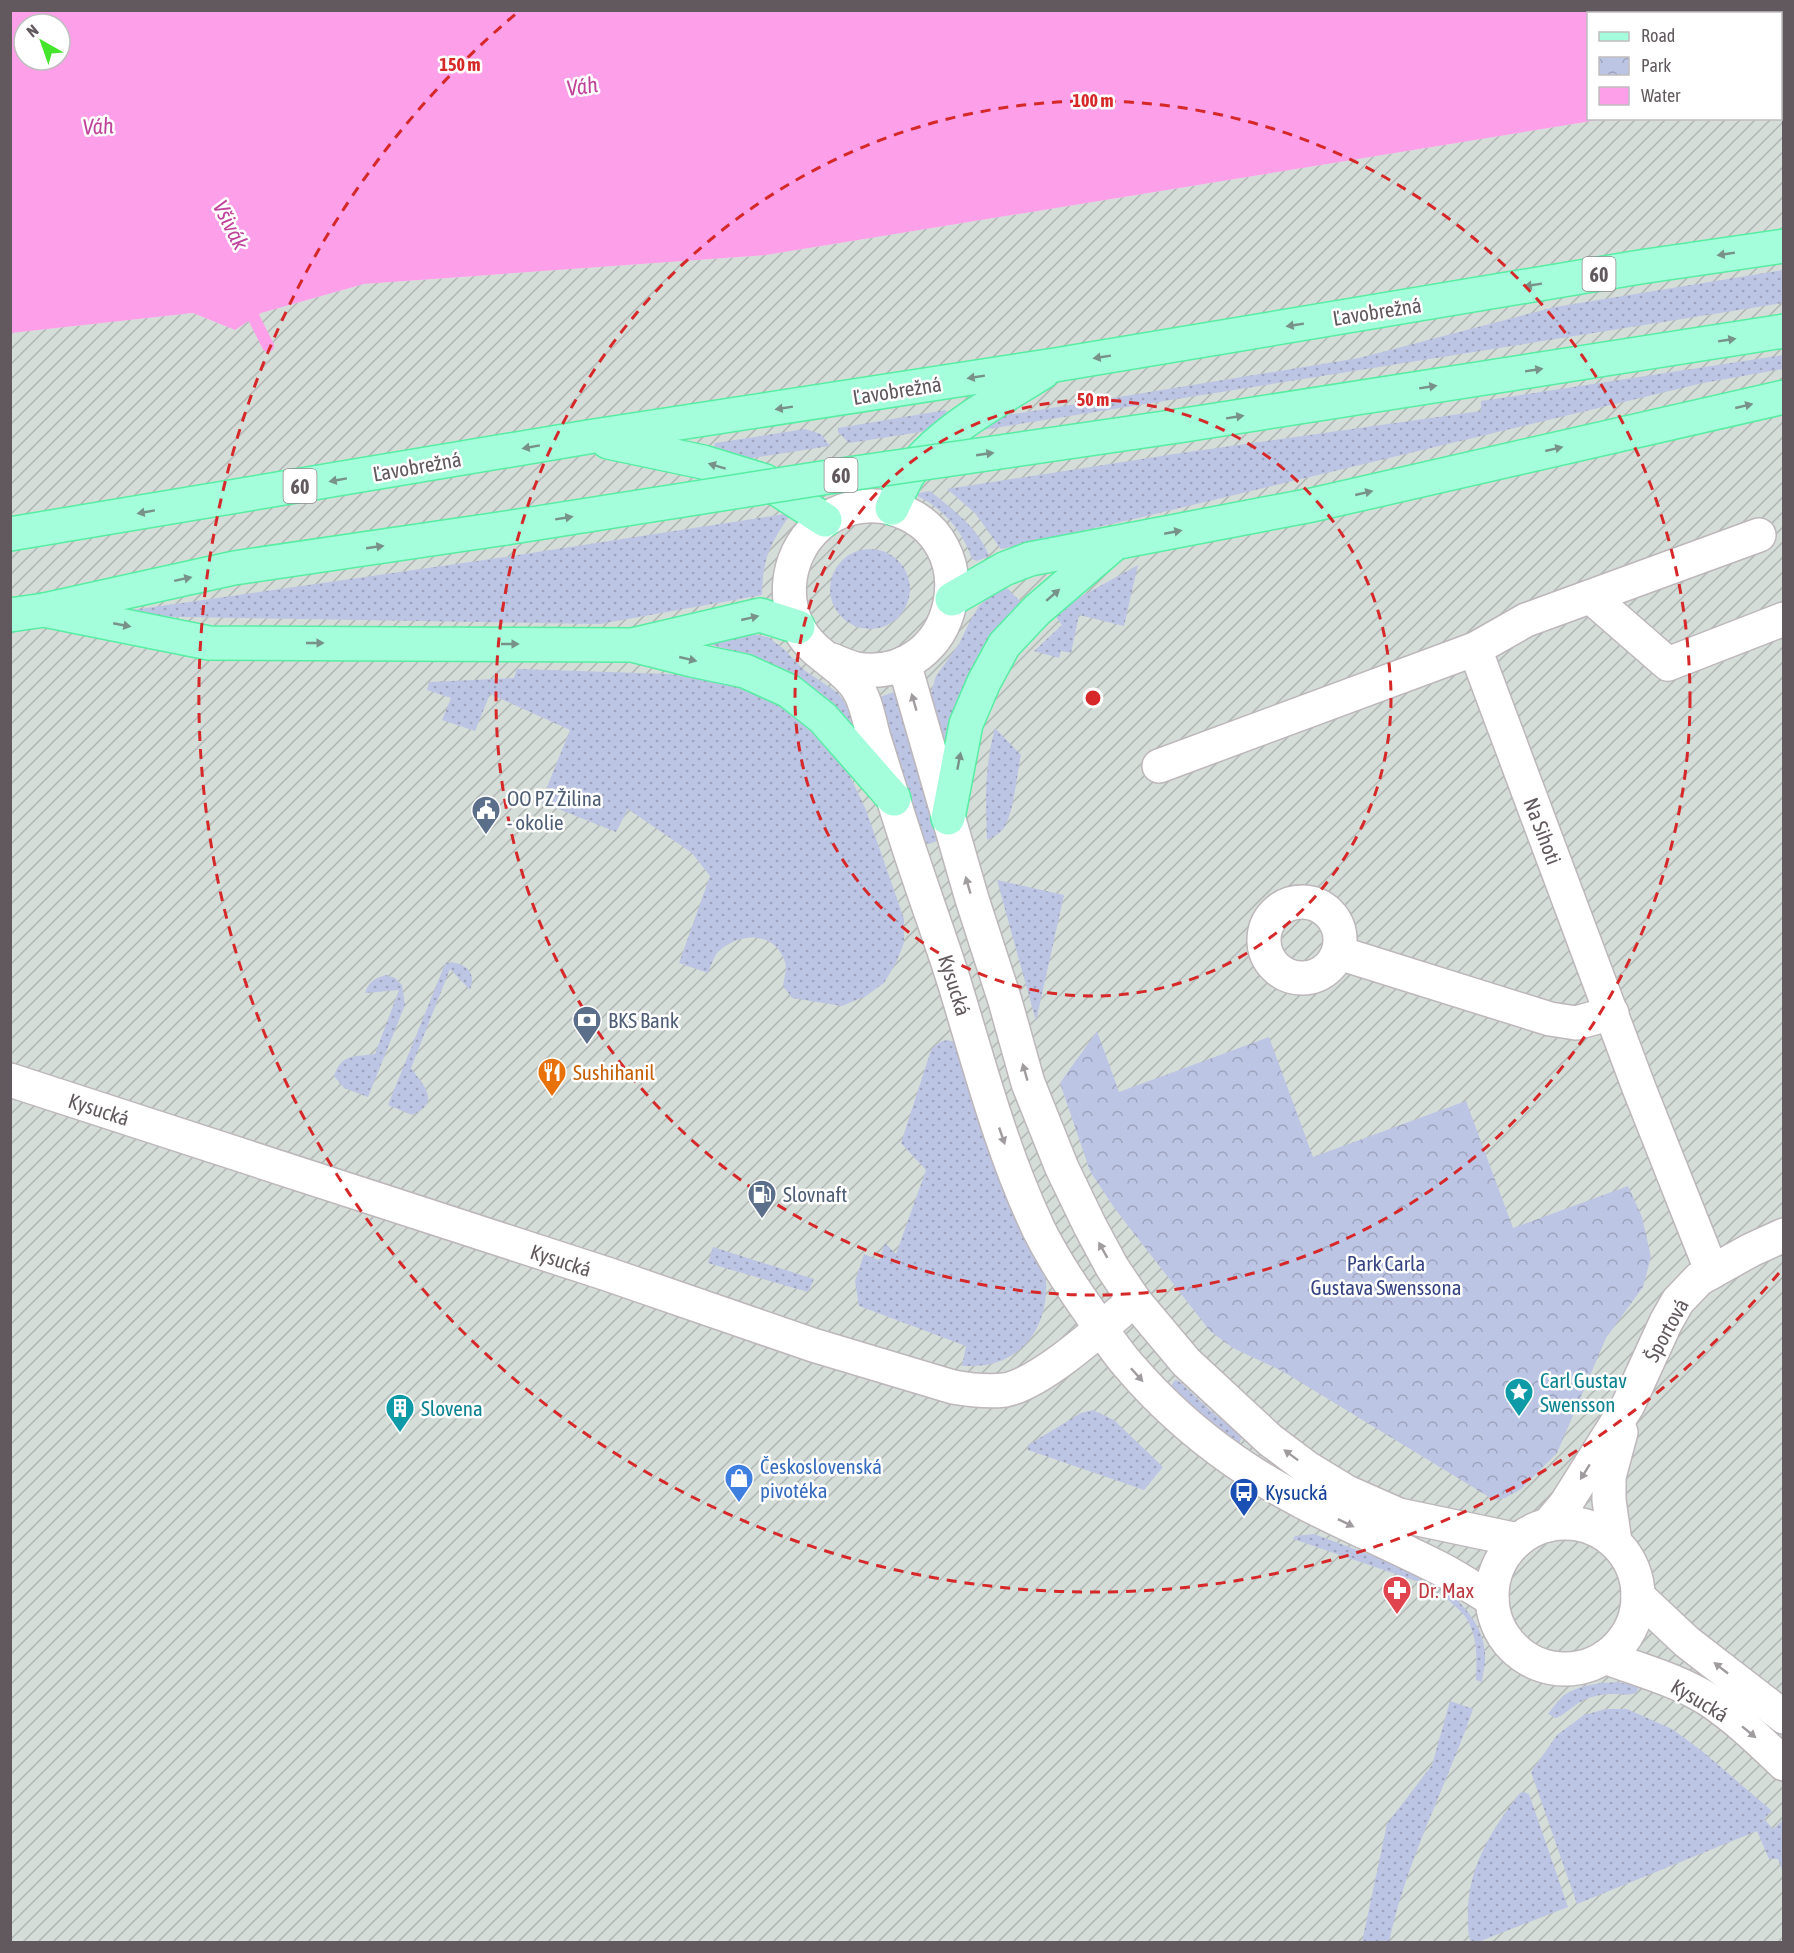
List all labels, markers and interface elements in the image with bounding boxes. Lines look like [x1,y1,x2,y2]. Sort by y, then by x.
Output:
north arrow [12,12,72,72]
legend [1587,12,1782,120]
text: N [23,21,42,40]
text: Road [1641,25,1675,46]
text: 150 m [440,54,480,75]
text: Park [1641,55,1671,76]
water label: Váh [565,71,599,101]
text: Water [1641,85,1681,106]
text: 100 m [1073,90,1113,111]
water label: Váh [82,112,114,140]
water label: Všivák [208,196,254,254]
one-way arrow [1716,250,1735,259]
road number: 60 [1582,257,1616,291]
one-way arrow [1523,281,1542,290]
street label: Ľavobrežná [1331,292,1423,330]
one-way arrow [1285,320,1304,329]
one-way arrow [1717,336,1736,345]
one-way arrow [1093,353,1112,362]
one-way arrow [1525,366,1544,375]
street label: Ľavobrežná [851,371,943,409]
one-way arrow [967,373,986,382]
one-way arrow [1419,382,1438,391]
text: 50 m [1077,389,1109,410]
one-way arrow [1735,401,1754,410]
one-way arrow [774,403,793,412]
one-way arrow [1226,412,1245,421]
one-way arrow [521,443,540,452]
one-way arrow [1545,444,1563,454]
street label: Ľavobrežná [371,446,463,486]
one-way arrow [975,449,994,458]
road number: 60 [824,458,858,492]
one-way arrow [708,461,726,470]
road number: 60 [284,469,316,503]
one-way arrow [329,475,348,484]
one-way arrow [1355,488,1374,497]
one-way arrow [137,508,156,517]
one-way arrow [554,514,573,523]
one-way arrow [1163,527,1182,536]
one-way arrow [366,542,385,551]
one-way arrow [174,574,193,583]
one-way arrow [1045,589,1061,602]
one-way arrow [741,612,759,622]
one-way arrow [112,621,131,630]
one-way arrow [305,638,324,648]
one-way arrow [500,639,519,649]
one-way arrow [679,655,698,664]
centre of rings [1083,688,1103,708]
one-way arrow [909,693,918,711]
one-way arrow [955,751,964,770]
place label: OO PZ Žilina - okolie [507,786,602,834]
public building icon: OO PZ Žilina - okolie [470,794,502,836]
street label: Na Sihoti [1519,794,1567,868]
one-way arrow [963,876,972,894]
street label: Kysucká [934,951,976,1019]
bank icon: BKS Bank [571,1004,603,1046]
place label: BKS Bank [608,1008,679,1032]
restaurant icon: Sushihanil [536,1056,568,1098]
place label: Sushihanil [573,1060,655,1084]
one-way arrow [1020,1063,1029,1081]
street label: Kysucká [65,1088,133,1130]
one-way arrow [998,1127,1008,1145]
fuel station icon: Slovnaft [746,1178,778,1220]
place label: Slovnaft [783,1182,847,1206]
street label: Kysucká [527,1239,595,1281]
one-way arrow [1098,1241,1108,1258]
park label: Park Carla Gustava Swenssona [1311,1251,1461,1299]
street label: Športová [1639,1294,1693,1366]
one-way arrow [1130,1367,1143,1382]
place label: Carl Gustav Swensson [1540,1368,1627,1416]
place icon: Carl Gustav Swensson [1503,1376,1535,1418]
building icon: Slovena [384,1392,416,1434]
place label: Slovena [421,1396,483,1420]
one-way arrow [1283,1450,1298,1462]
place label: Československá pivotéka [760,1454,882,1502]
shop icon: Československá pivotéka [723,1462,755,1504]
one-way arrow [1579,1464,1590,1480]
bus stop icon: Kysucká [1228,1476,1260,1518]
place label: Kysucká [1265,1480,1328,1504]
one-way arrow [1337,1519,1354,1528]
pharmacy icon: Dr. Max [1381,1574,1413,1616]
place label: Dr. Max [1418,1578,1475,1602]
one-way arrow [1713,1663,1728,1675]
street label: Kysucká [1667,1674,1733,1726]
one-way arrow [1741,1725,1756,1738]

